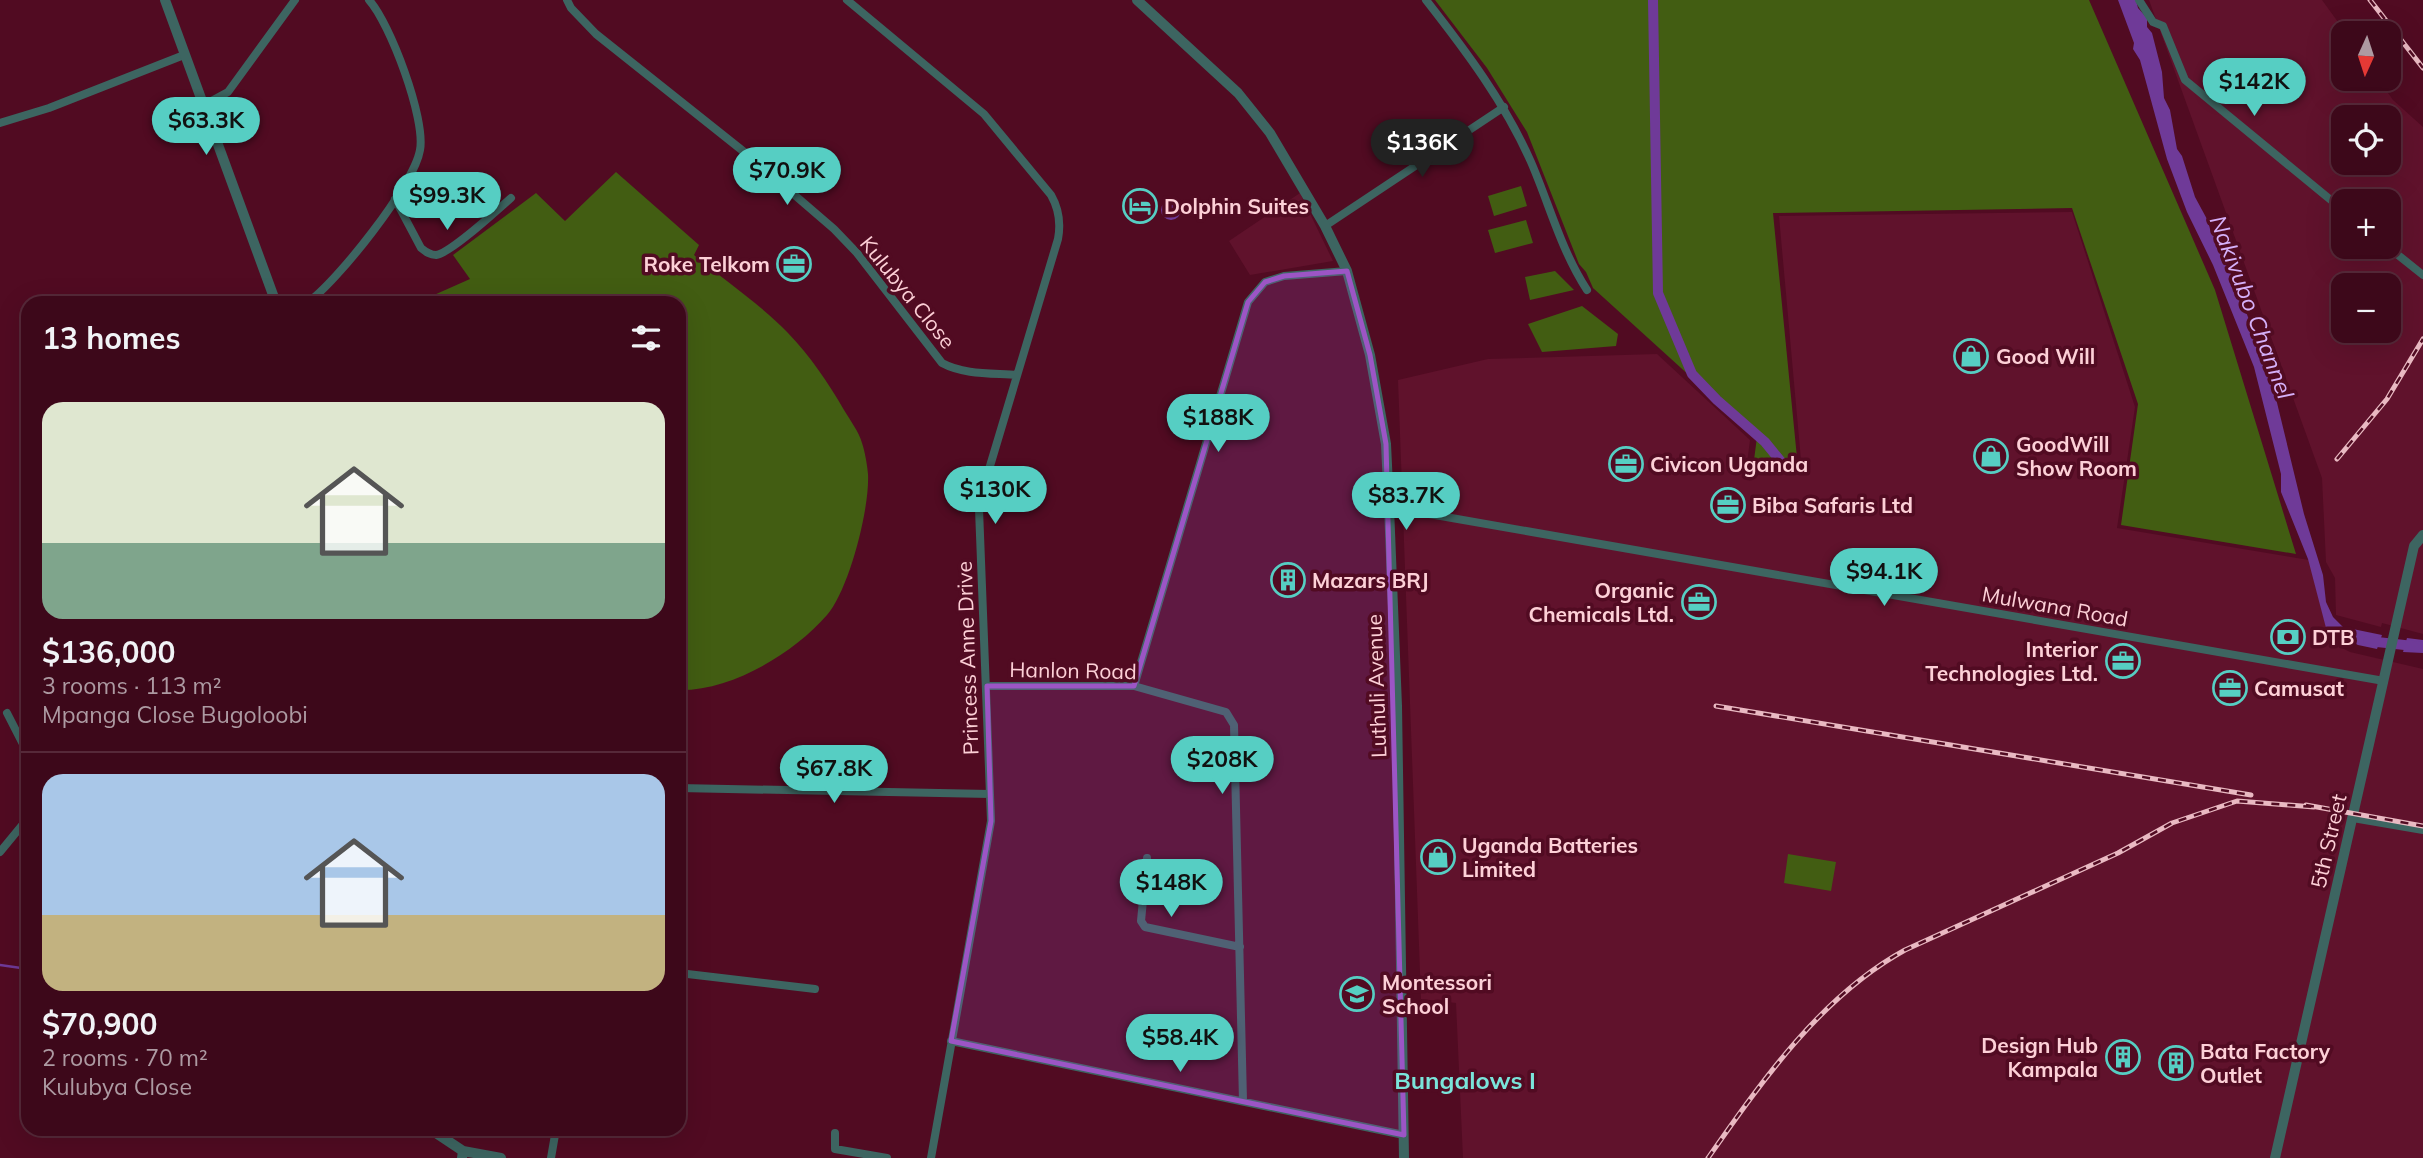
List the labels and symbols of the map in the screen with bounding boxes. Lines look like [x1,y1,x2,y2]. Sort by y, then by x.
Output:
north arrow [2331,21,2401,91]
pin: $142K [2205,58,2303,118]
pin: $63.3K [149,97,263,157]
pin: $136K [1373,120,1471,179]
pin: $70.9K [730,148,844,207]
pin: $99.3K [390,173,504,232]
hotel icon: Dolphin Suites [1121,187,1159,225]
place label: Dolphin Suites [1164,193,1309,219]
water label: Nakivubo Channel [2204,211,2301,404]
street label: Kulubya Close [855,231,961,353]
office icon: Roke Telkom [775,245,813,283]
place label: Roke Telkom [643,251,770,277]
shop icon: Good Will [1952,337,1990,375]
place label: Good Will [1996,343,2095,369]
pin: $188K [1169,394,1267,454]
place label: GoodWill Show Room [2016,431,2137,481]
shop icon: GoodWill Show Room [1972,437,2010,475]
office icon: Civicon Uganda [1607,445,1645,483]
place label: Civicon Uganda [1650,451,1808,477]
pin: $130K [946,466,1044,526]
pin: $83.7K [1349,472,1463,532]
office icon: Biba Safaris Ltd [1709,486,1747,524]
place label: Biba Safaris Ltd [1752,492,1913,518]
pin: $94.1K [1827,548,1941,608]
street label: Princess Anne Drive [951,561,983,755]
building icon: Mazars BRJ [1269,561,1307,599]
place label: Mazars BRJ [1312,567,1429,593]
place label: Organic Chemicals Ltd. [1529,577,1674,627]
street label: Mulwana Road [1980,580,2130,632]
office icon: Organic Chemicals Ltd. [1680,583,1718,621]
street label: Luthuli Avenue [1360,614,1392,758]
bank icon: DTB [2269,618,2307,656]
place label: DTB [2312,624,2355,650]
place label: Interior Technologies Ltd. [1925,636,2099,686]
office icon: Interior Technologies Ltd. [2104,642,2142,680]
street label: Hanlon Road [1009,656,1137,684]
office icon: Camusat [2211,669,2249,707]
place label: Camusat [2254,675,2344,701]
pin: $208K [1173,736,1271,796]
pin: $67.8K [777,746,891,805]
street label: 5th Street [2305,791,2351,891]
place label: Uganda Batteries Limited [1462,832,1638,882]
shop icon: Uganda Batteries Limited [1419,838,1457,876]
pin: $148K [1122,860,1220,919]
place label: Montessori School [1382,969,1492,1019]
school or university icon: Montessori School [1338,975,1376,1013]
pin: $58.4K [1123,1014,1237,1074]
place label: Design Hub Kampala [1981,1032,2098,1082]
building icon: Design Hub Kampala [2104,1038,2142,1076]
place label: Bata Factory Outlet [2200,1038,2331,1088]
building icon: Bata Factory Outlet [2157,1044,2195,1082]
district label: Bungalows I [1394,1065,1536,1095]

